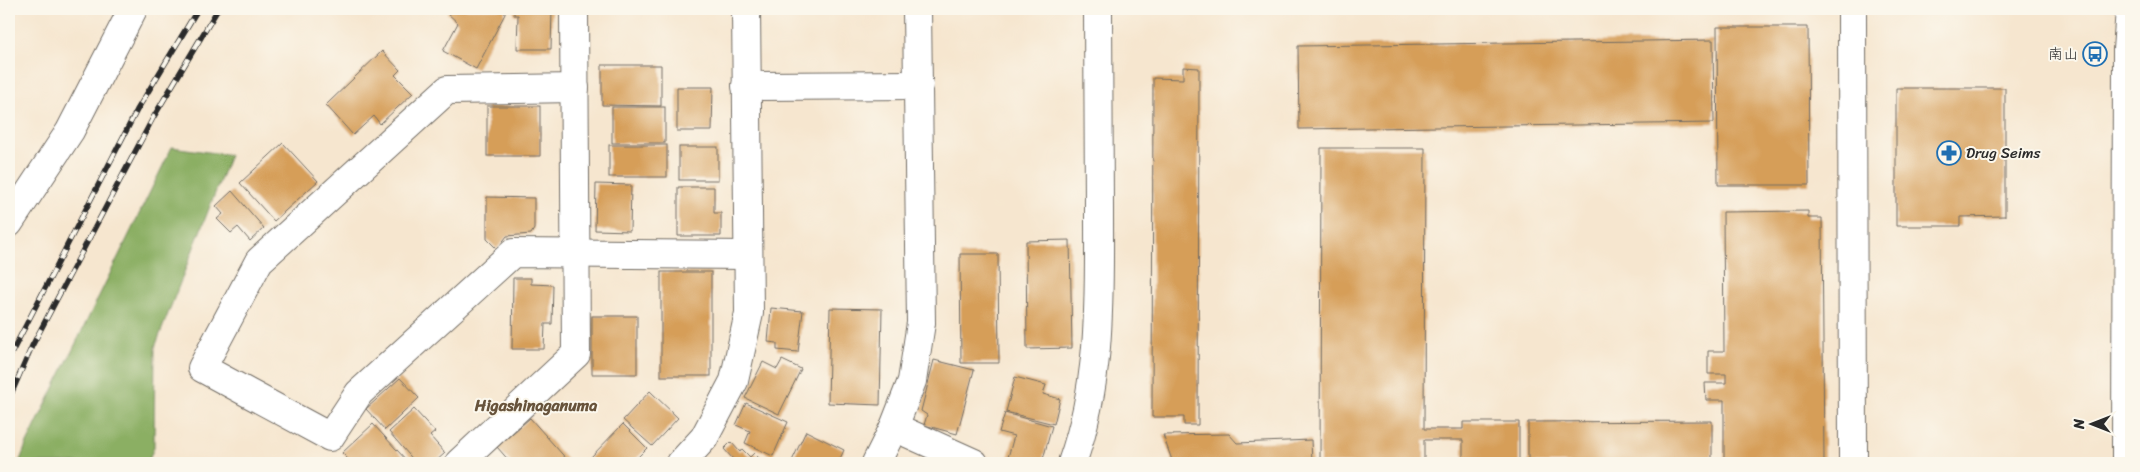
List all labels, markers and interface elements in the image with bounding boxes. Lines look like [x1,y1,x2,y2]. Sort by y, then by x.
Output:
place label: 南山 [2048,41,2078,67]
bus stop icon: 南山 [2082,41,2108,67]
pharmacy icon: Drug Seims [1936,140,1962,166]
place label: Drug Seims [1966,140,2040,166]
district label: Higashinaganuma [474,391,597,420]
north arrow [2068,400,2118,450]
text: N [2067,419,2092,430]

